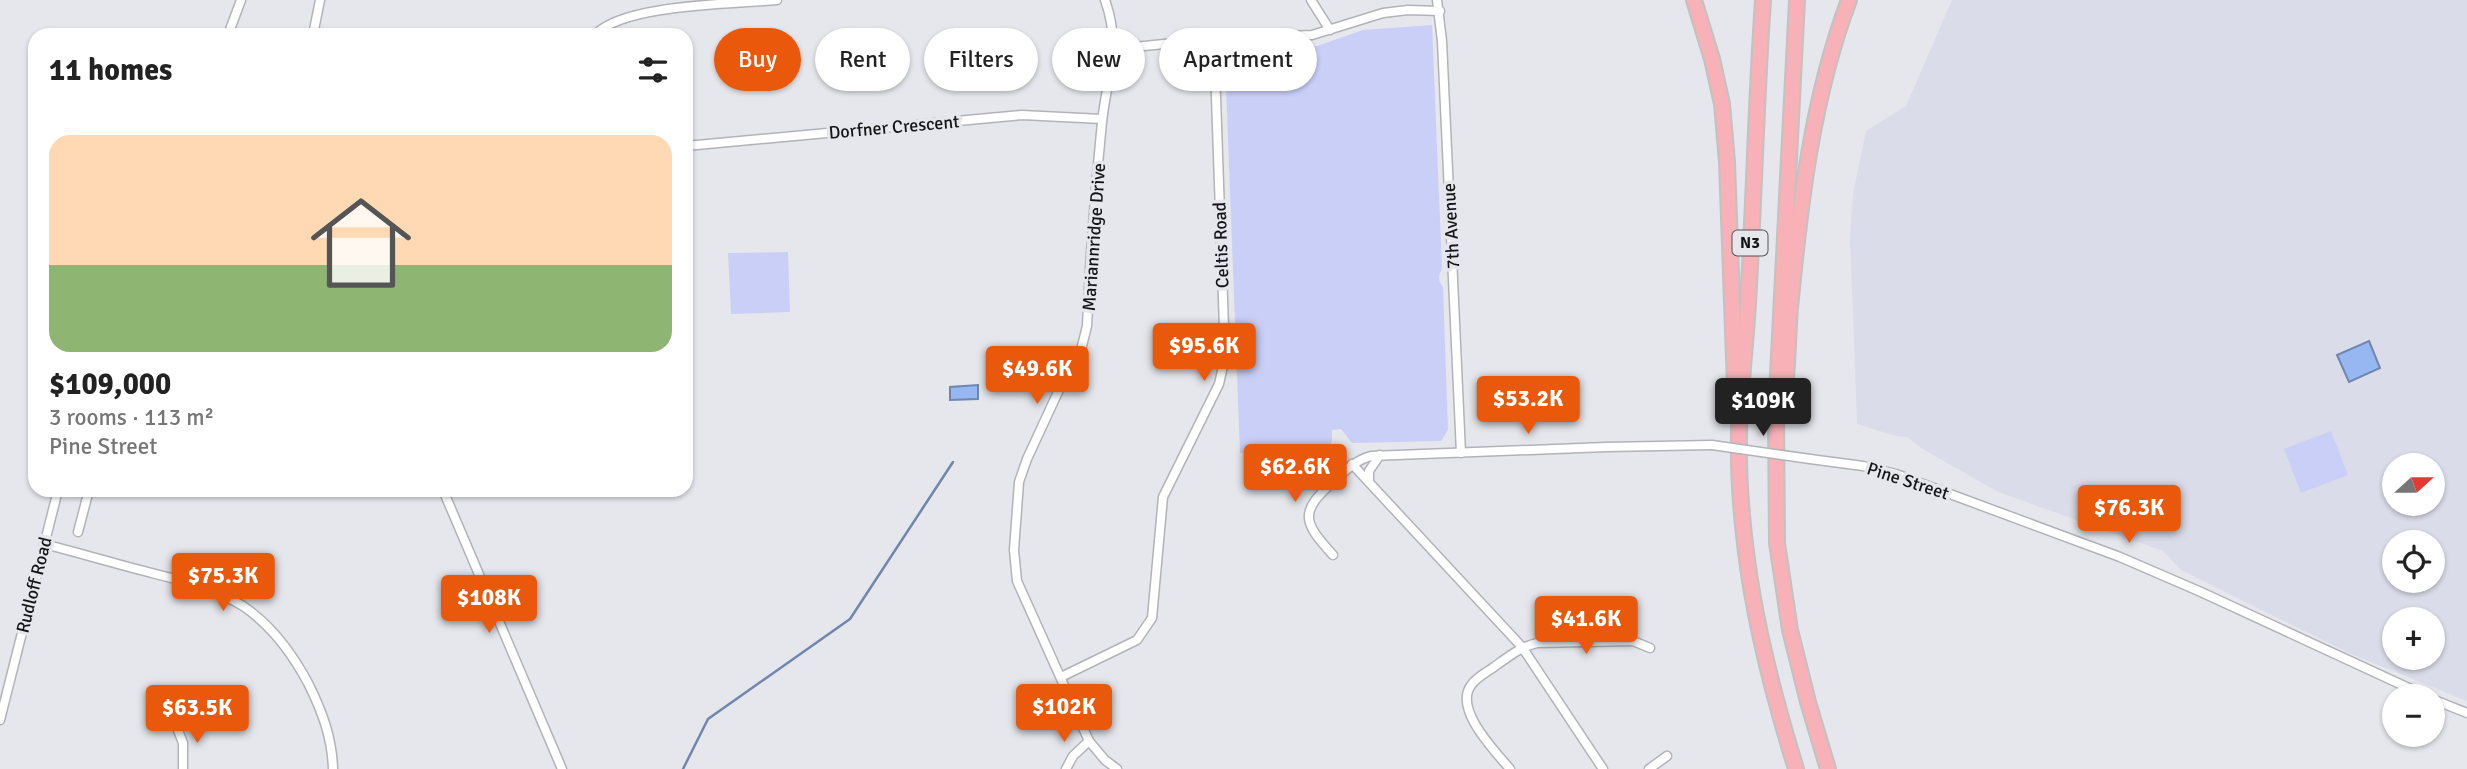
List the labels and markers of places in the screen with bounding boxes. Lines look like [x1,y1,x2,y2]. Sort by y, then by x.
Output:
pin: $95.6K [1147,324,1261,383]
pin: $49.6K [980,346,1094,406]
pin: $53.2K [1471,376,1585,436]
pin: $109K [1714,378,1812,438]
pin: $62.6K [1238,444,1352,504]
pin: $76.3K [2072,486,2186,545]
pin: $75.3K [166,554,280,613]
pin: $108K [440,576,538,635]
pin: $41.6K [1529,596,1643,656]
pin: $102K [1015,684,1113,744]
pin: $63.5K [140,686,254,745]

